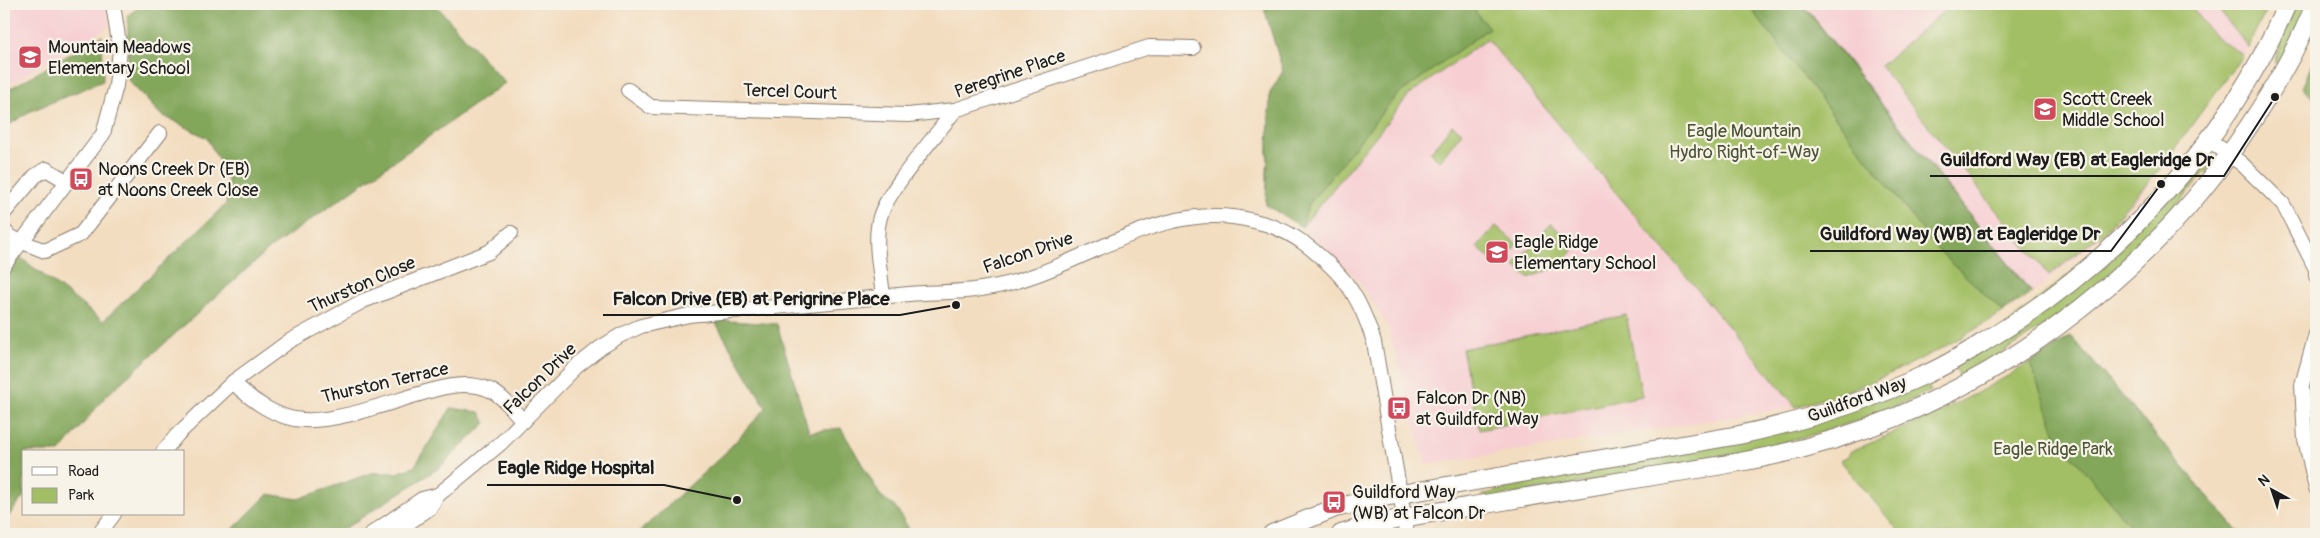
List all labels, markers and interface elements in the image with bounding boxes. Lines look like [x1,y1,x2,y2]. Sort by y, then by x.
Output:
place label: Mountain Meadows Elementary School [48,36,191,80]
school or university icon: Mountain Meadows Elementary School [17,44,43,70]
street label: Peregrine Place [951,44,1069,104]
street label: Tercel Court [743,79,838,105]
place label: Scott Creek Middle School [2062,88,2165,132]
school or university icon: Scott Creek Middle School [2032,96,2058,122]
park label: Eagle Mountain Hydro Right-of-Way [1669,120,1819,164]
callout: Guildford Way (EB) at Eagleridge Dr [1930,142,2224,176]
text: Guildford Way (EB) at Eagleridge Dr [1940,148,2214,172]
place label: Noons Creek Dr (EB) at Noons Creek Close [98,158,259,202]
bus stop icon: Noons Creek Dr (EB) at Noons Creek Close [68,166,94,192]
callout: Guildford Way (WB) at Eagleridge Dr [1810,217,2111,251]
text: Guildford Way (WB) at Eagleridge Dr [1820,222,2100,246]
street label: Falcon Drive [980,227,1076,279]
place label: Eagle Ridge Elementary School [1514,231,1656,275]
school or university icon: Eagle Ridge Elementary School [1484,239,1510,265]
street label: Thurston Close [305,251,419,319]
callout: Falcon Drive (EB) at Perigrine Place [603,281,900,315]
text: Falcon Drive (EB) at Perigrine Place [612,287,890,311]
street label: Falcon Drive [498,338,582,420]
street label: Thurston Terrace [319,357,451,409]
street label: Guildford Way [1804,371,1910,428]
place label: Falcon Dr (NB) at Guildford Way [1416,387,1539,431]
bus stop icon: Falcon Dr (NB) at Guildford Way [1386,395,1412,421]
park label: Eagle Ridge Park [1993,438,2113,461]
legend [22,450,185,516]
callout: Eagle Ridge Hospital [487,451,664,485]
text: Eagle Ridge Hospital [498,456,654,480]
text: Road [68,462,99,481]
north arrow [2248,466,2298,516]
text: N [2255,471,2273,490]
place label: Guildford Way (WB) at Falcon Dr [1352,481,1486,525]
text: Park [68,486,95,505]
bus stop icon: Guildford Way (WB) at Falcon Dr [1321,489,1347,515]

